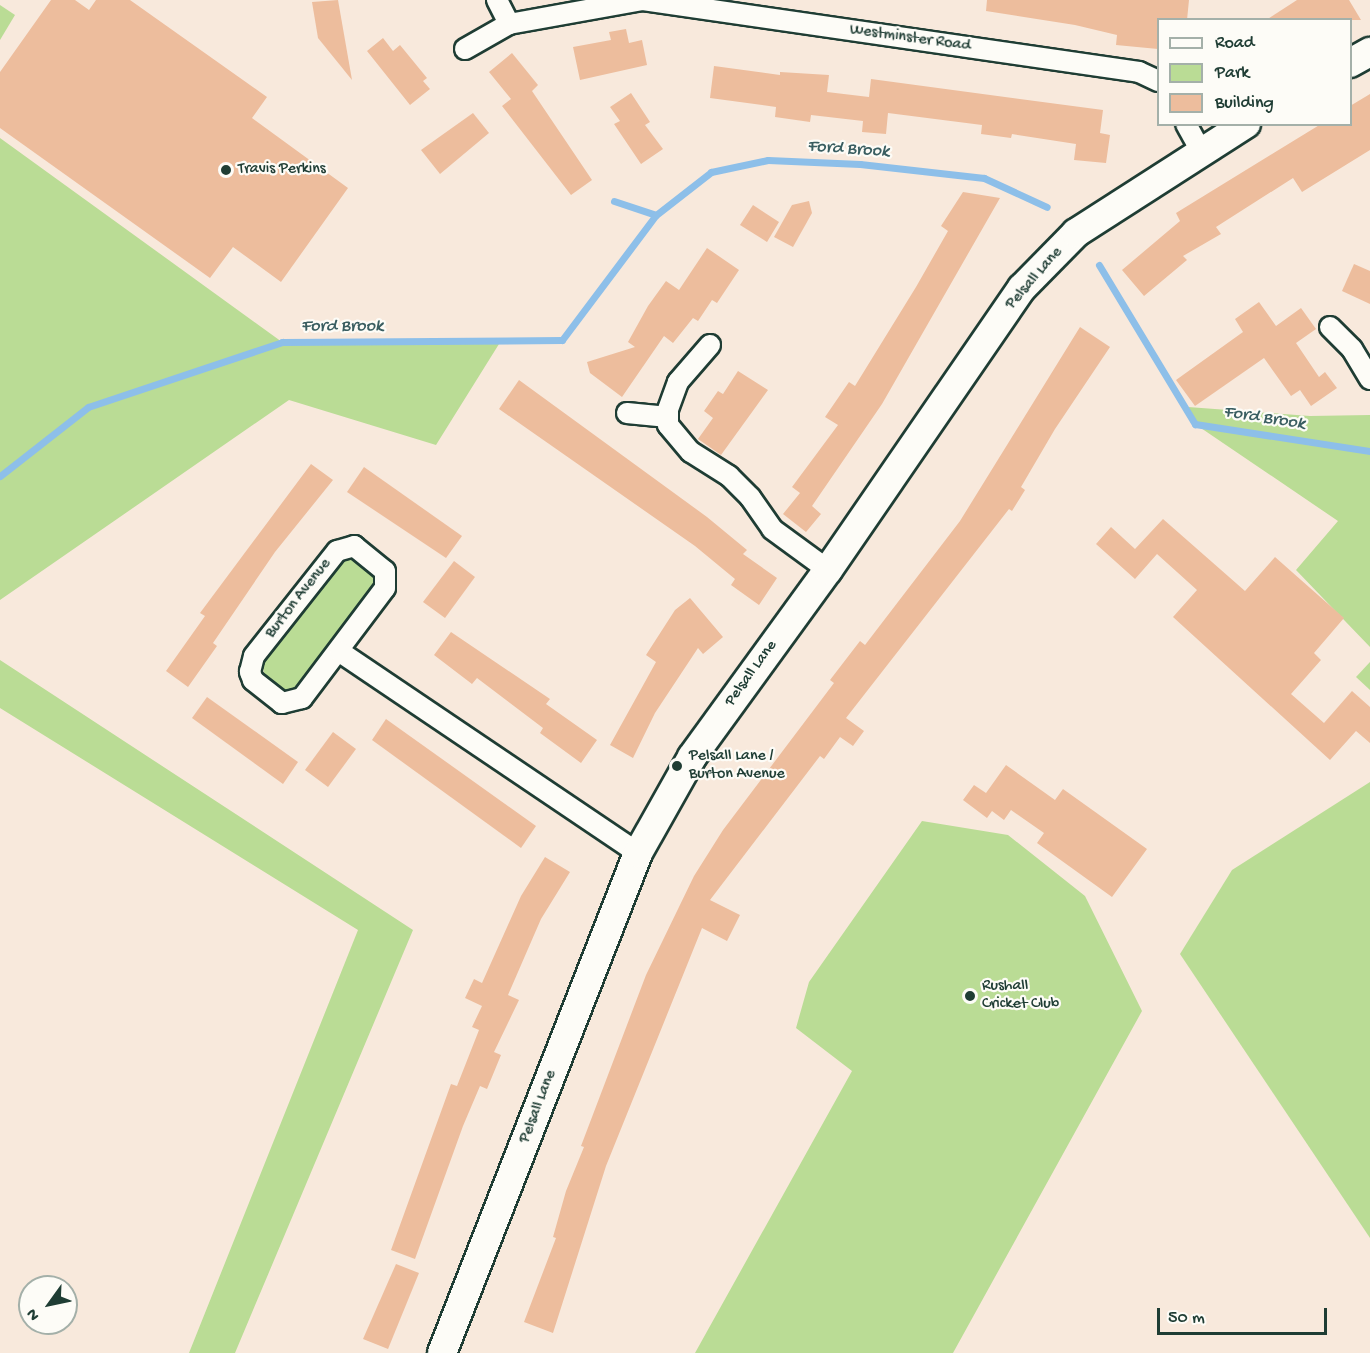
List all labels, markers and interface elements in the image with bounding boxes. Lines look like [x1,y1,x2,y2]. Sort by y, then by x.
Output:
legend [1157,18,1352,126]
street label: Westminster Road [848,21,972,57]
text: Road [1215,33,1254,54]
text: Park [1215,63,1249,84]
text: Building [1215,93,1274,114]
water label: Ford Brook [806,136,890,164]
place label: Travis Perkins [238,160,326,180]
marker: Travis Perkins [219,163,233,177]
street label: Pelsall Lane [1003,244,1067,314]
water label: Ford Brook [301,316,383,338]
water label: Ford Brook [1222,402,1306,436]
street label: Burton Avenue [262,555,336,643]
street label: Pelsall Lane [722,637,782,711]
place label: Pelsall Lane / Burton Avenue [689,747,785,785]
marker: Pelsall Lane / Burton Avenue [670,759,684,773]
place label: Rushall Cricket Club [982,977,1059,1015]
marker: Rushall Cricket Club [963,989,977,1003]
street label: Pelsall Lane [516,1068,562,1146]
north arrow [18,1275,78,1335]
scale bar [1160,1296,1330,1334]
text: N [23,1304,45,1324]
text: 50 m [1168,1308,1205,1329]

